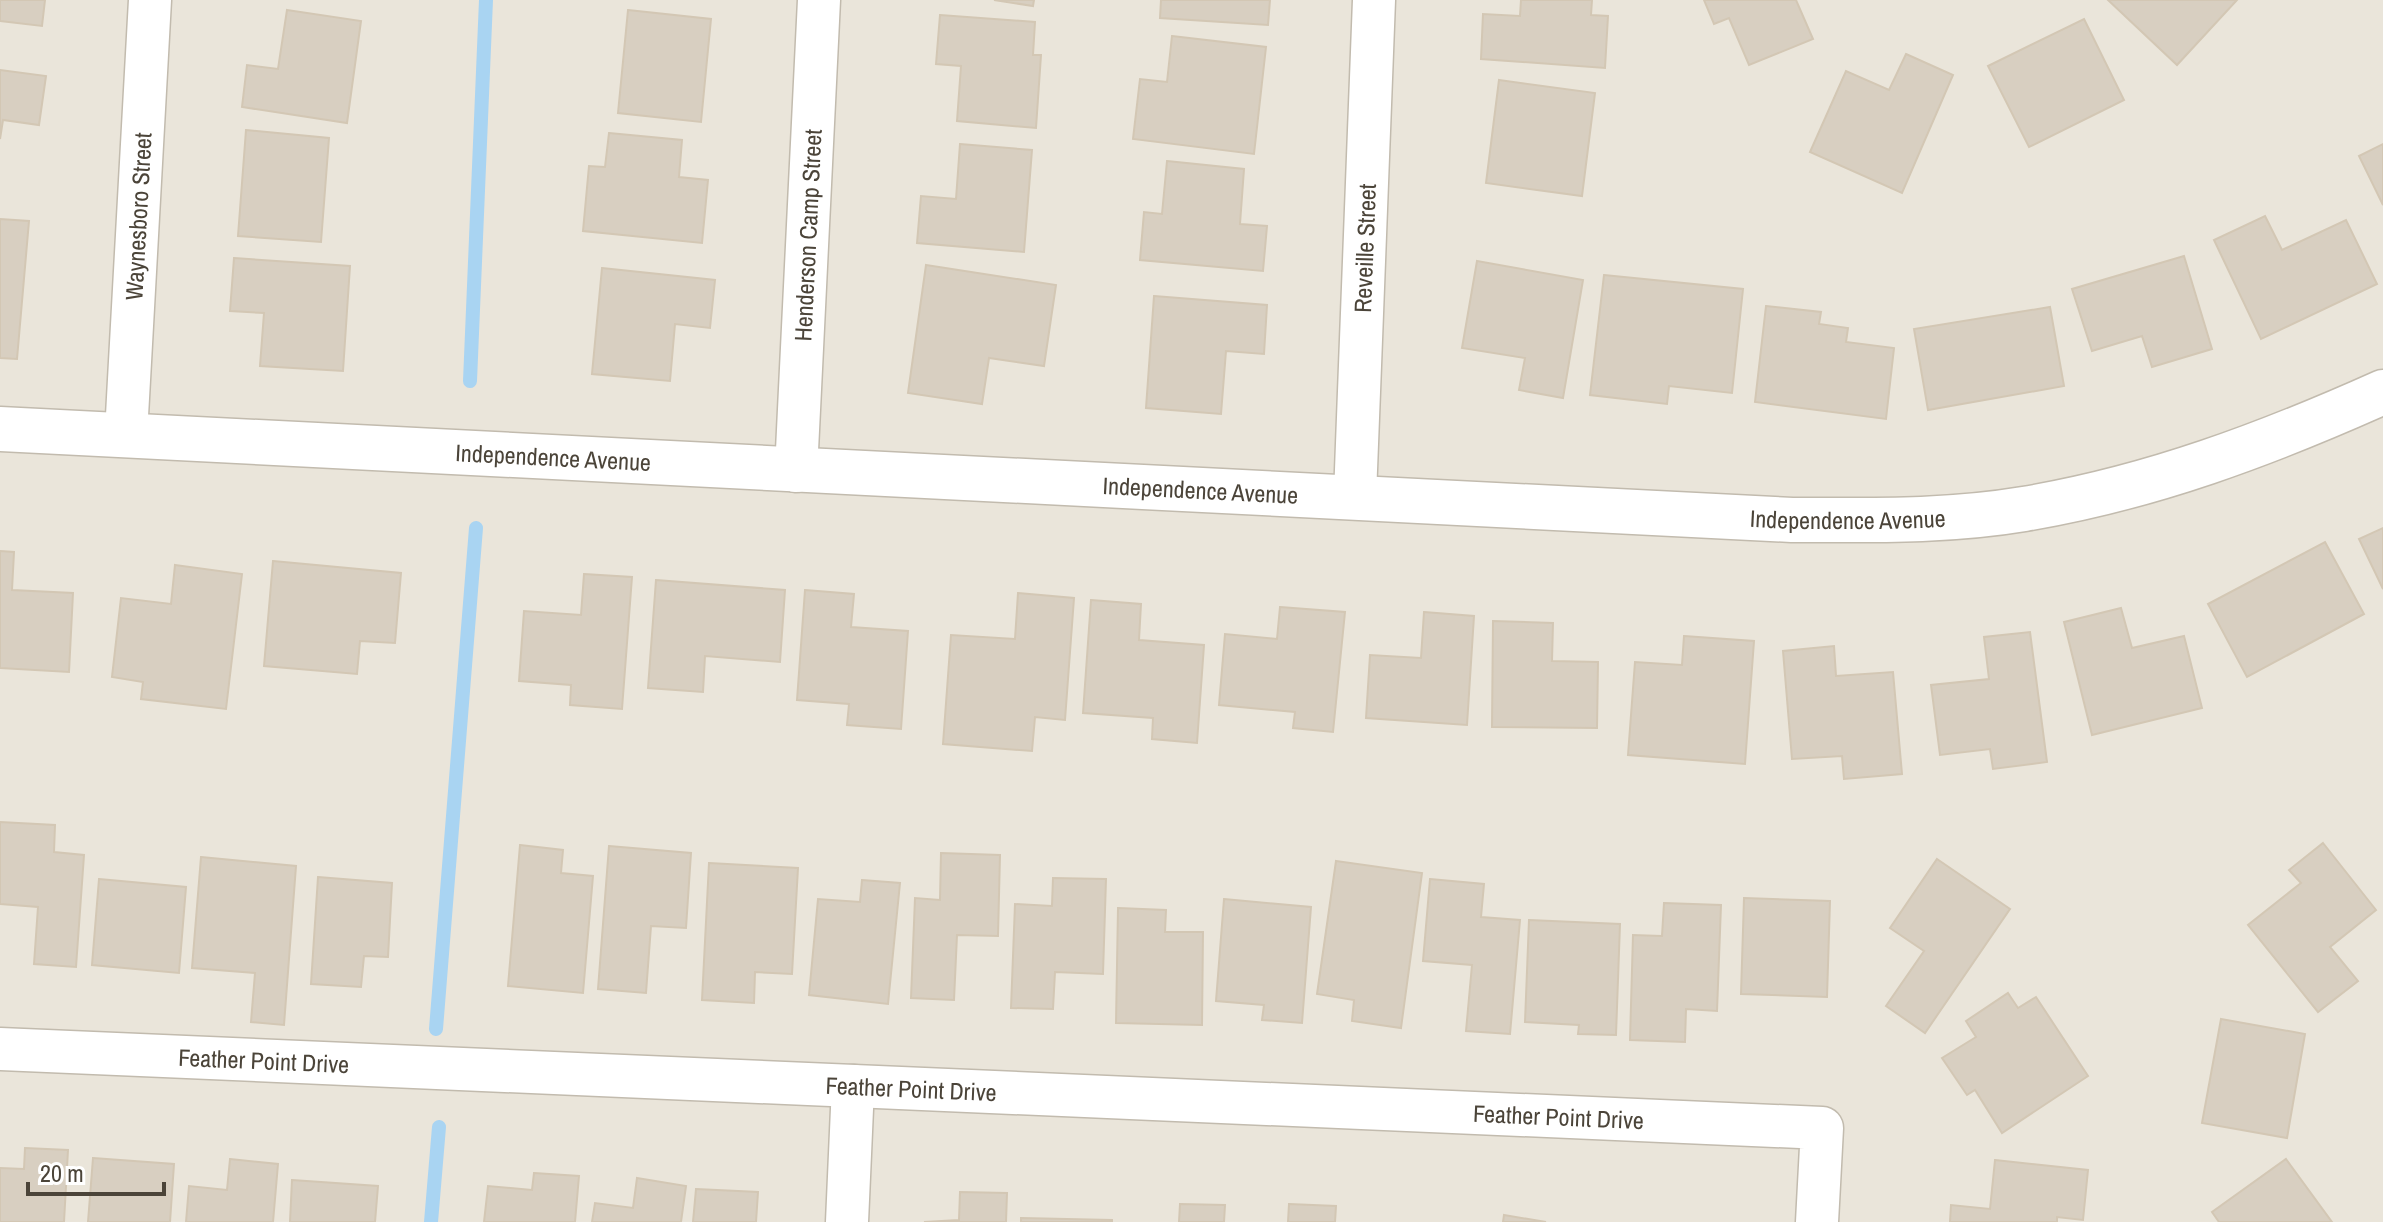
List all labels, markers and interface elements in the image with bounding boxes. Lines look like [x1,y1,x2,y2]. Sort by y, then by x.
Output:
street label: Henderson Camp Street [786,128,829,342]
street label: Waynesboro Street [117,131,159,301]
street label: Reveille Street [1346,182,1383,313]
street label: Independence Avenue [455,436,652,478]
street label: Independence Avenue [1102,469,1299,511]
street label: Independence Avenue [1749,502,1946,536]
street label: Feather Point Drive [178,1041,350,1080]
street label: Feather Point Drive [825,1069,997,1108]
street label: Feather Point Drive [1472,1097,1645,1136]
scale bar [28,1146,164,1196]
text: 20 m [40,1157,84,1189]

